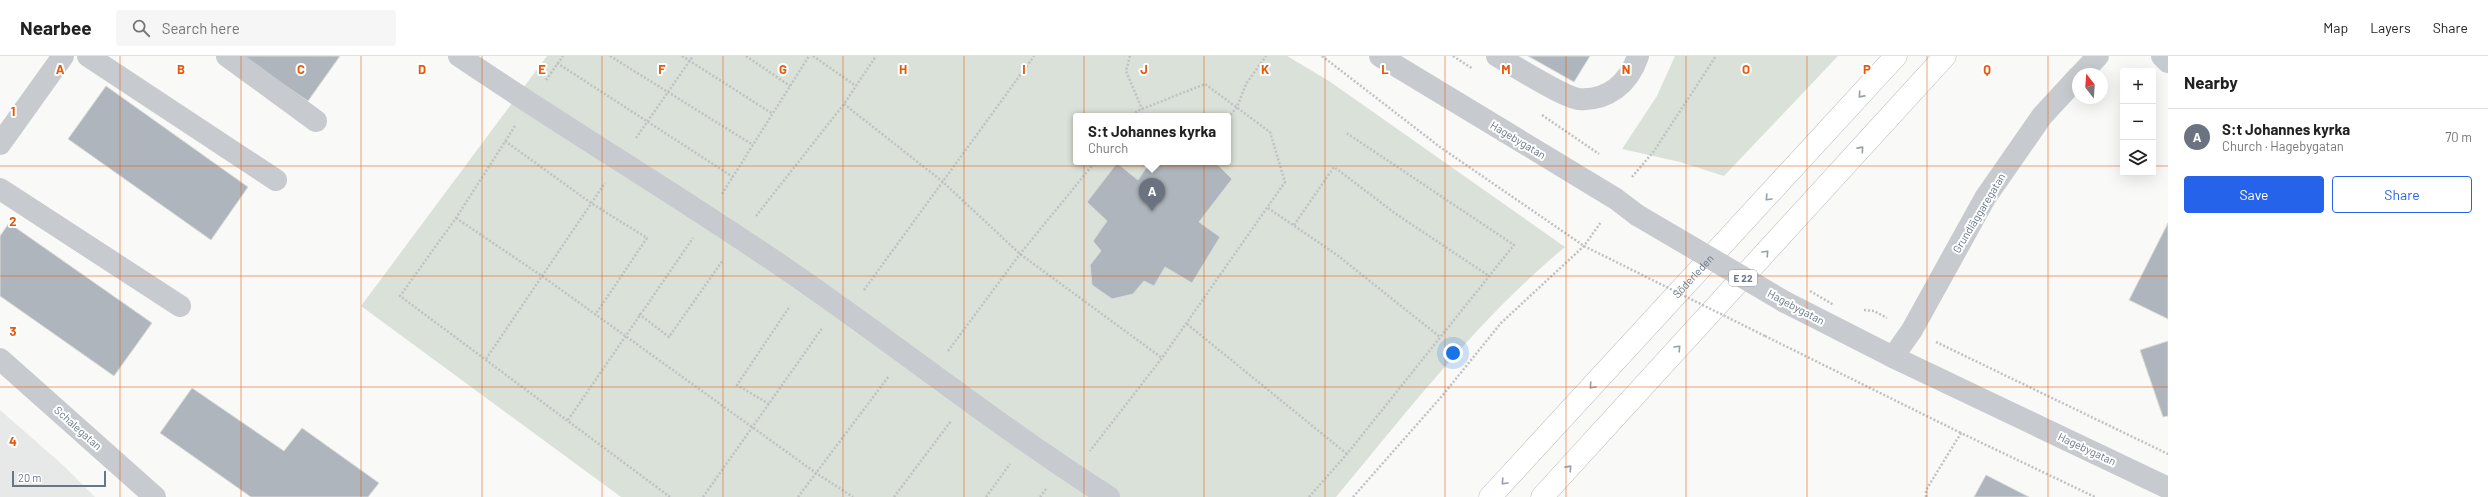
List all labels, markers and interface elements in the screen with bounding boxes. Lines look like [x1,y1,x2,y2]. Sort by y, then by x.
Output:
search box [116,10,396,46]
text: Nearbee [20,16,92,39]
icon: search [130,17,152,39]
text: Search here [162,19,240,37]
text: Map [2323,19,2348,36]
text: Layers [2370,19,2411,36]
text: Share [2433,19,2468,36]
text: A [56,61,65,77]
text: B [177,61,185,77]
text: C [297,61,305,77]
text: D [418,61,426,77]
text: E [538,61,546,77]
text: F [658,61,666,77]
text: G [779,61,787,77]
text: H [899,61,907,77]
text: I [1022,61,1026,77]
text: J [1140,61,1148,77]
text: K [1261,61,1269,77]
text: L [1381,61,1389,77]
text: M [1501,61,1511,77]
text: N [1622,61,1630,77]
text: O [1742,61,1750,77]
text: P [1863,61,1871,77]
text: Q [1983,61,1991,77]
north arrow [2072,68,2108,104]
map controls [2120,68,2156,176]
button: + [2120,68,2156,104]
text: Nearby [2184,72,2238,92]
one-way arrow [1858,91,1865,98]
text: 1 [11,103,15,119]
button: − [2120,104,2156,140]
popup [1073,113,1231,165]
street label: Hagebygatan [1488,118,1548,161]
text: S:t Johannes kyrka [2222,120,2350,138]
text: S:t Johannes kyrka [1088,122,1216,140]
text: A [2193,129,2201,145]
text: 70 m [2445,129,2472,145]
text: Church · Hagebygatan [2222,138,2344,154]
text: Church [1088,140,1128,156]
button: layers [2120,140,2156,176]
one-way arrow [1856,147,1863,154]
street label: Grundläggaregatan [1950,170,2008,255]
button: Save [2184,176,2324,213]
button: Share [2332,176,2472,213]
pin: A [1139,178,1165,211]
one-way arrow [1765,193,1773,201]
text: 2 [9,213,17,229]
one-way arrow [1762,250,1769,258]
street label: Söderleden [1670,251,1716,300]
road number: E 22 [1729,270,1757,286]
street label: Hagebygatan [1766,286,1827,327]
text: 3 [9,323,17,339]
your location [1443,343,1463,363]
one-way arrow [1673,345,1681,353]
one-way arrow [1590,381,1597,389]
street label: Schalegatan [52,403,105,452]
street label: Hagebygatan [2056,429,2118,468]
text: 4 [9,433,17,449]
one-way arrow [1564,465,1571,473]
scale bar [12,469,106,488]
text: 20 m [18,471,41,484]
one-way arrow [1502,477,1509,485]

